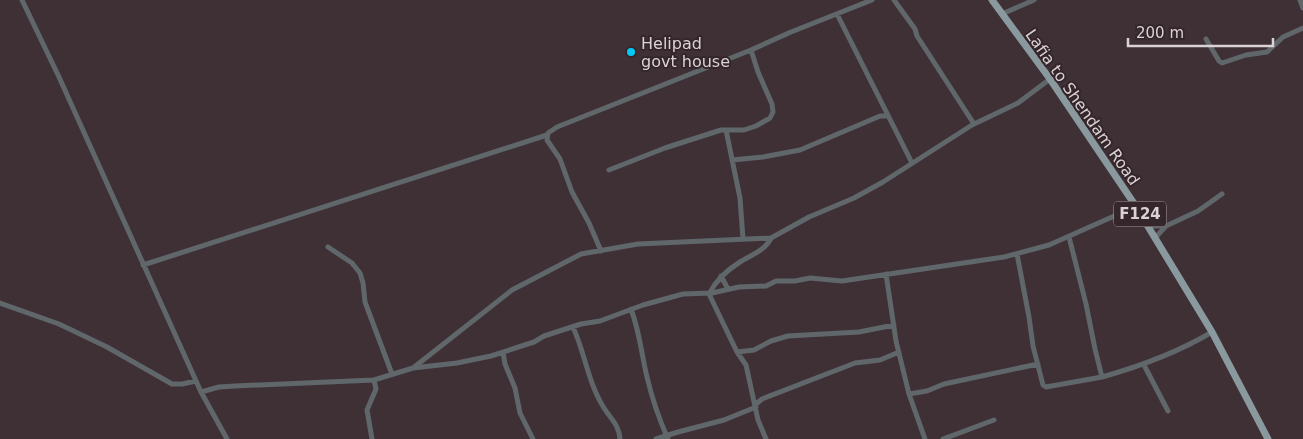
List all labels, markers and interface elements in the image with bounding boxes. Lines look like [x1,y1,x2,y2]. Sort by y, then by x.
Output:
scale bar [1128,15,1273,47]
text: 200 m [1136,24,1184,42]
street label: Lafia to Shendam Road [1021,26,1144,189]
place label: Helipad govt house [641,34,730,71]
marker: Helipad govt house [625,46,637,58]
road number: F124 [1114,202,1166,226]

